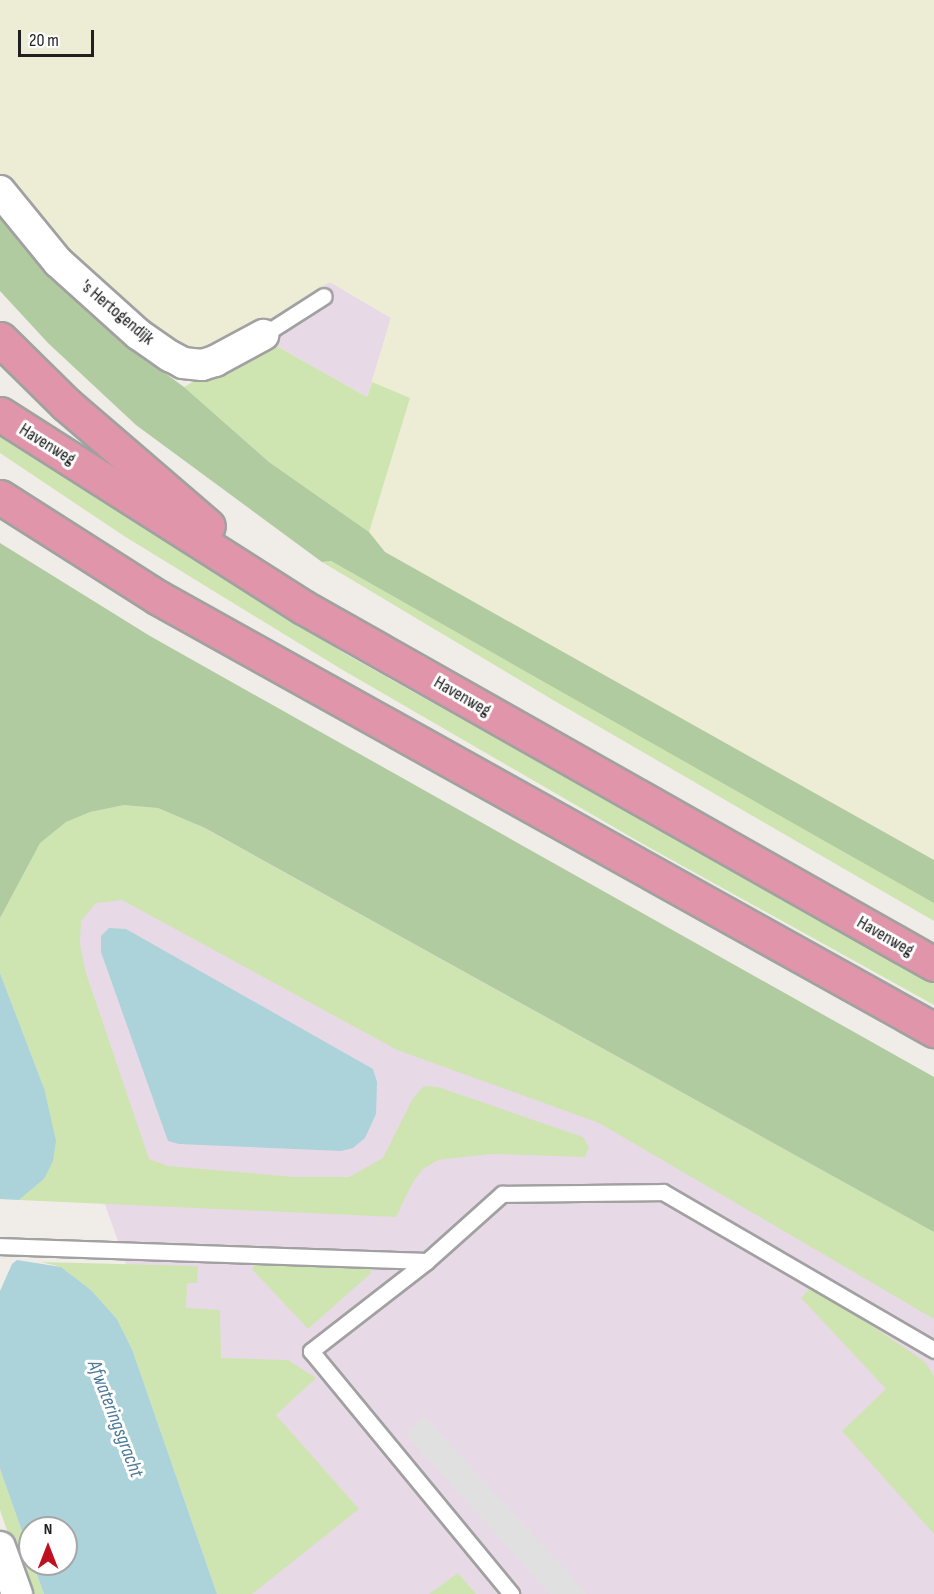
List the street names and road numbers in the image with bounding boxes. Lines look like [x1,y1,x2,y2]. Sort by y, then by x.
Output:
street label: 's Hertogendijk [76,276,158,350]
street label: Havenweg [15,419,79,471]
street label: Havenweg [430,672,494,722]
street label: Havenweg [853,912,917,962]

